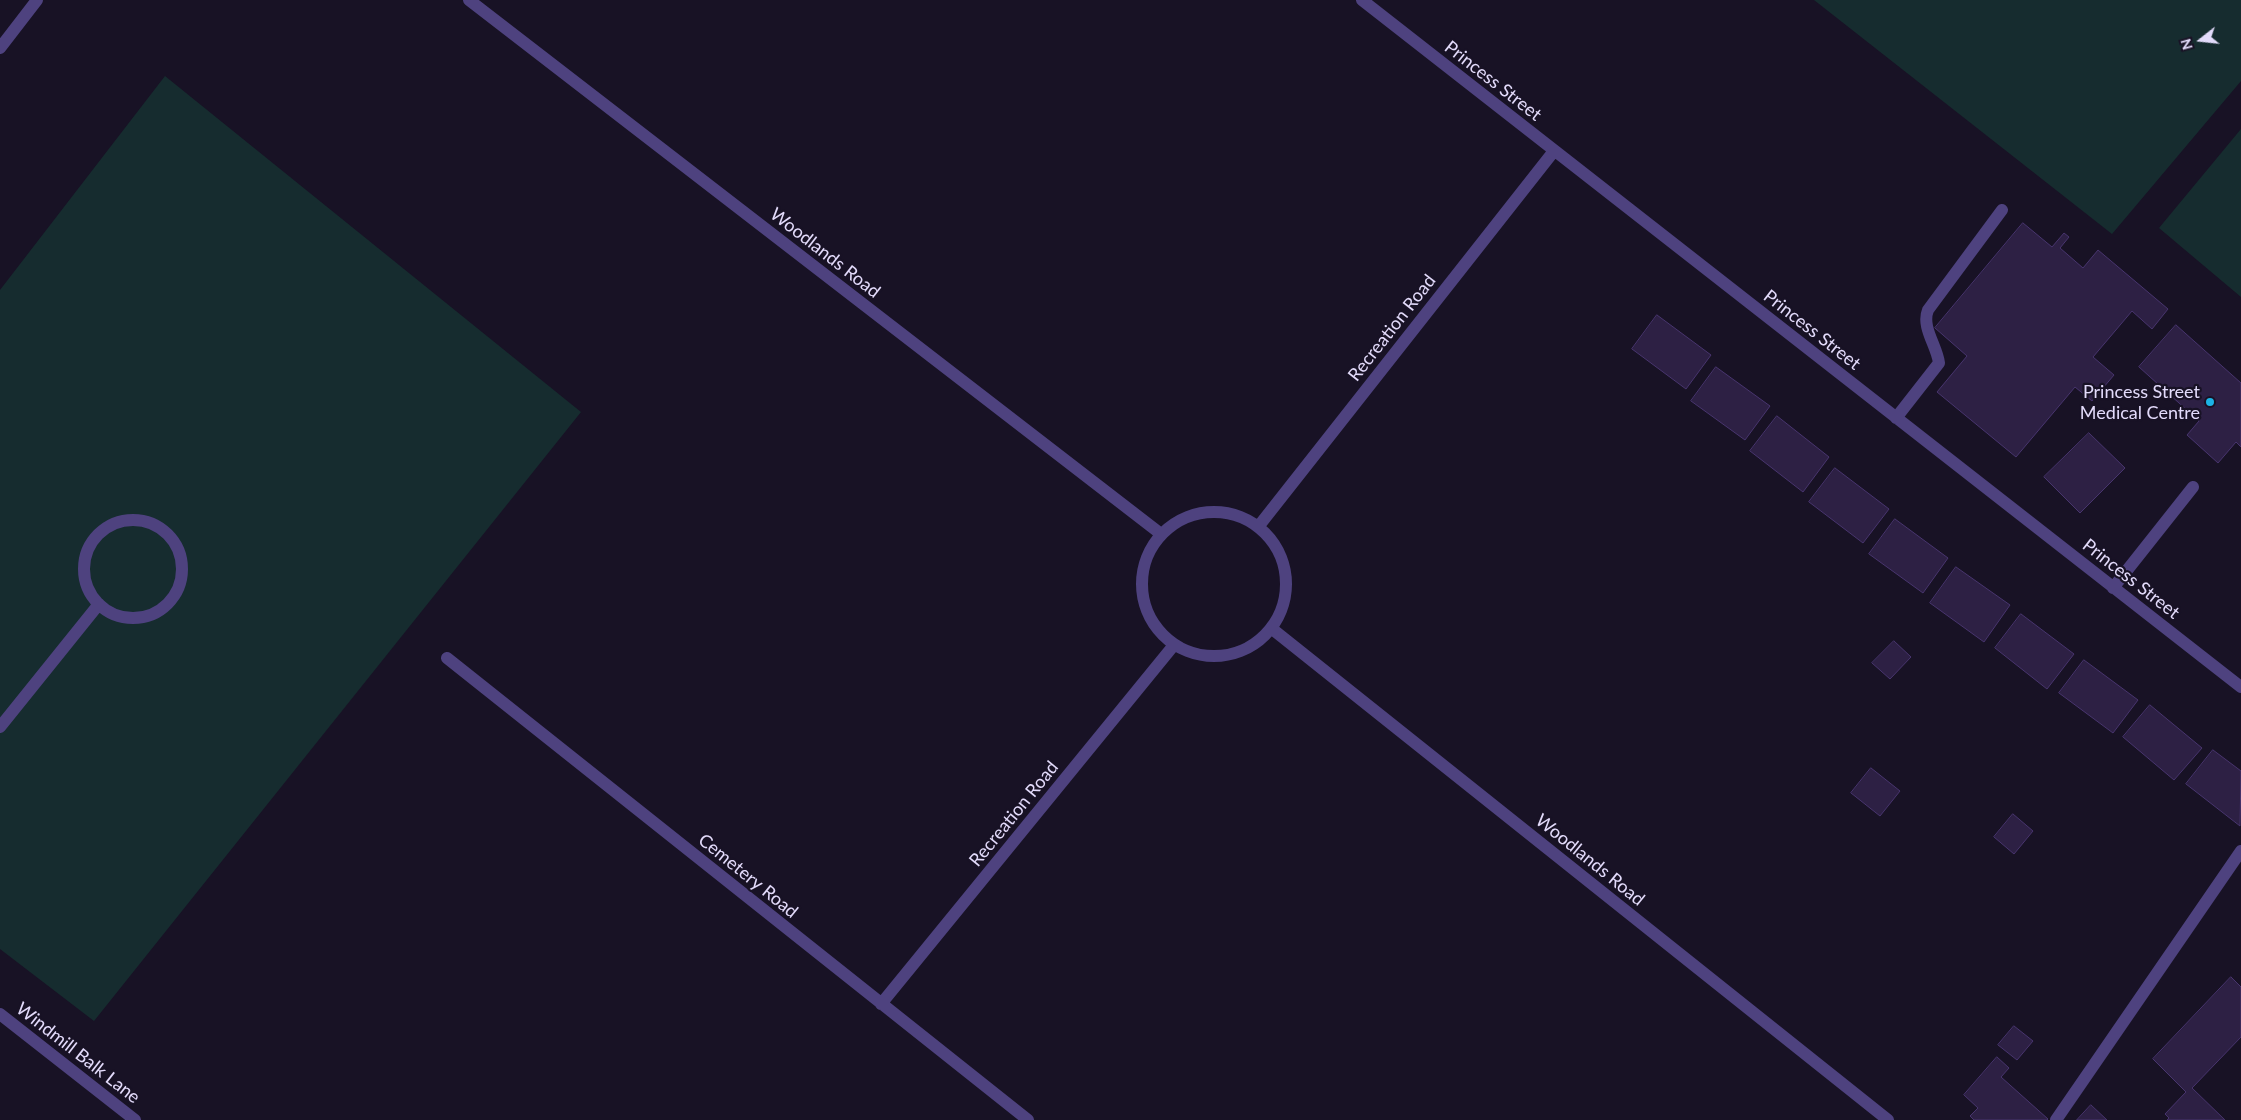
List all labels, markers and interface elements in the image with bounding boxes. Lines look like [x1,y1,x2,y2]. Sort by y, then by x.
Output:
north arrow [2176,15,2226,65]
street label: Princess Street [1440,36,1546,126]
text: N [2176,37,2196,52]
street label: Woodlands Road [766,203,884,303]
street label: Recreation Road [1344,270,1440,386]
street label: Princess Street [1759,285,1865,375]
place label: Princess Street Medical Centre [2080,381,2200,424]
marker: Princess Street Medical Centre [2204,396,2216,408]
street label: Princess Street [2078,534,2184,624]
street label: Recreation Road [965,757,1063,871]
street label: Woodlands Road [1531,810,1649,910]
street label: Cemetery Road [694,829,802,923]
street label: Windmill Balk Lane [12,998,144,1108]

